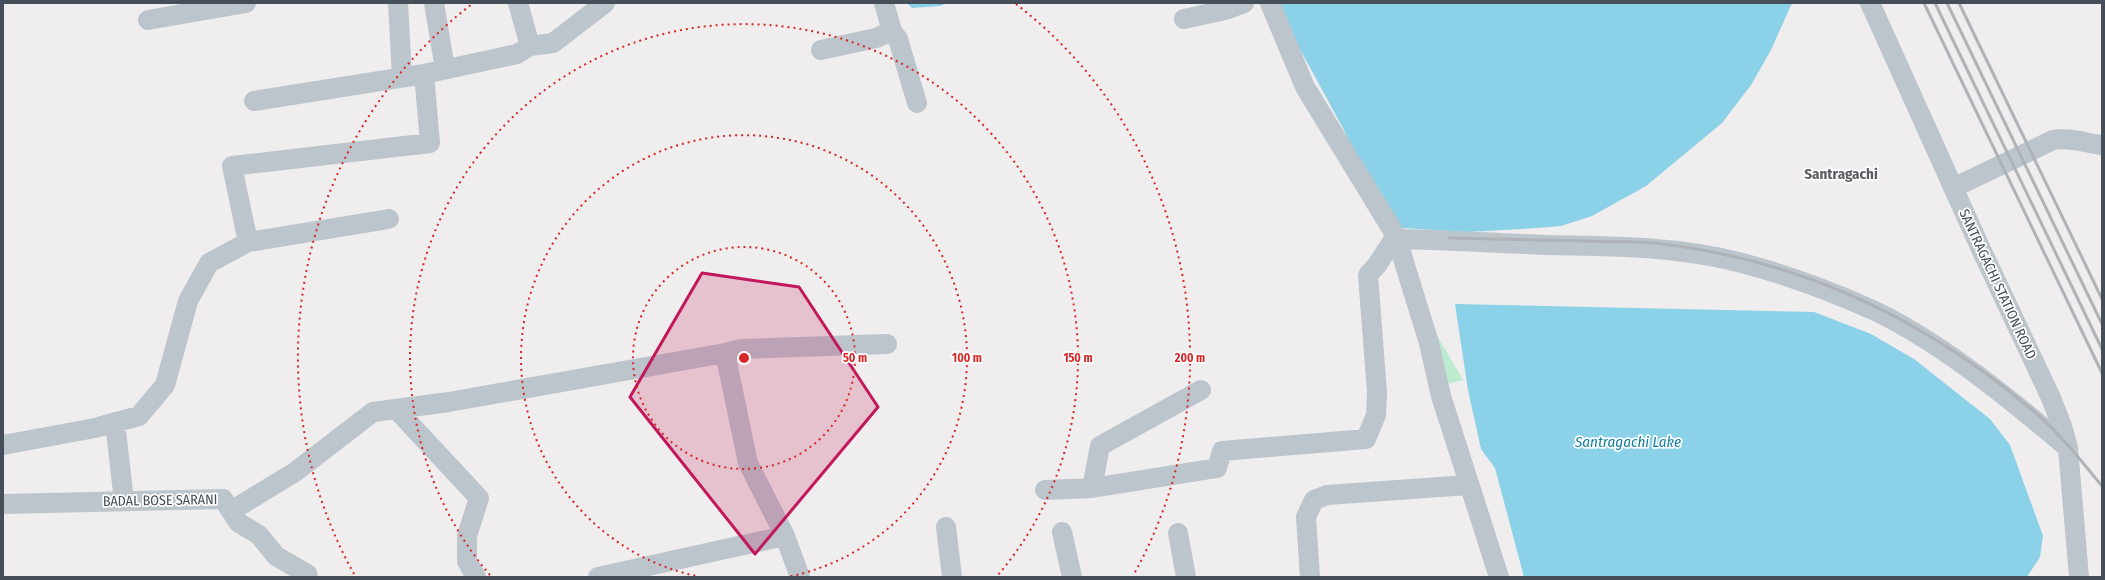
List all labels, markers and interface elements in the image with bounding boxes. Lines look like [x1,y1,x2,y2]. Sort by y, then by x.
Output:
district label: Santragachi [1804,165,1878,183]
street label: SANTRAGACHI STATION ROAD [1955,207,2040,362]
centre of rings [737,351,751,365]
text: 50 m [843,351,867,365]
text: 100 m [952,351,982,365]
text: 150 m [1063,351,1093,365]
text: 200 m [1174,351,1205,365]
water label: Santragachi Lake [1574,433,1681,451]
street label: BADAL BOSE SARANI [103,491,217,510]

